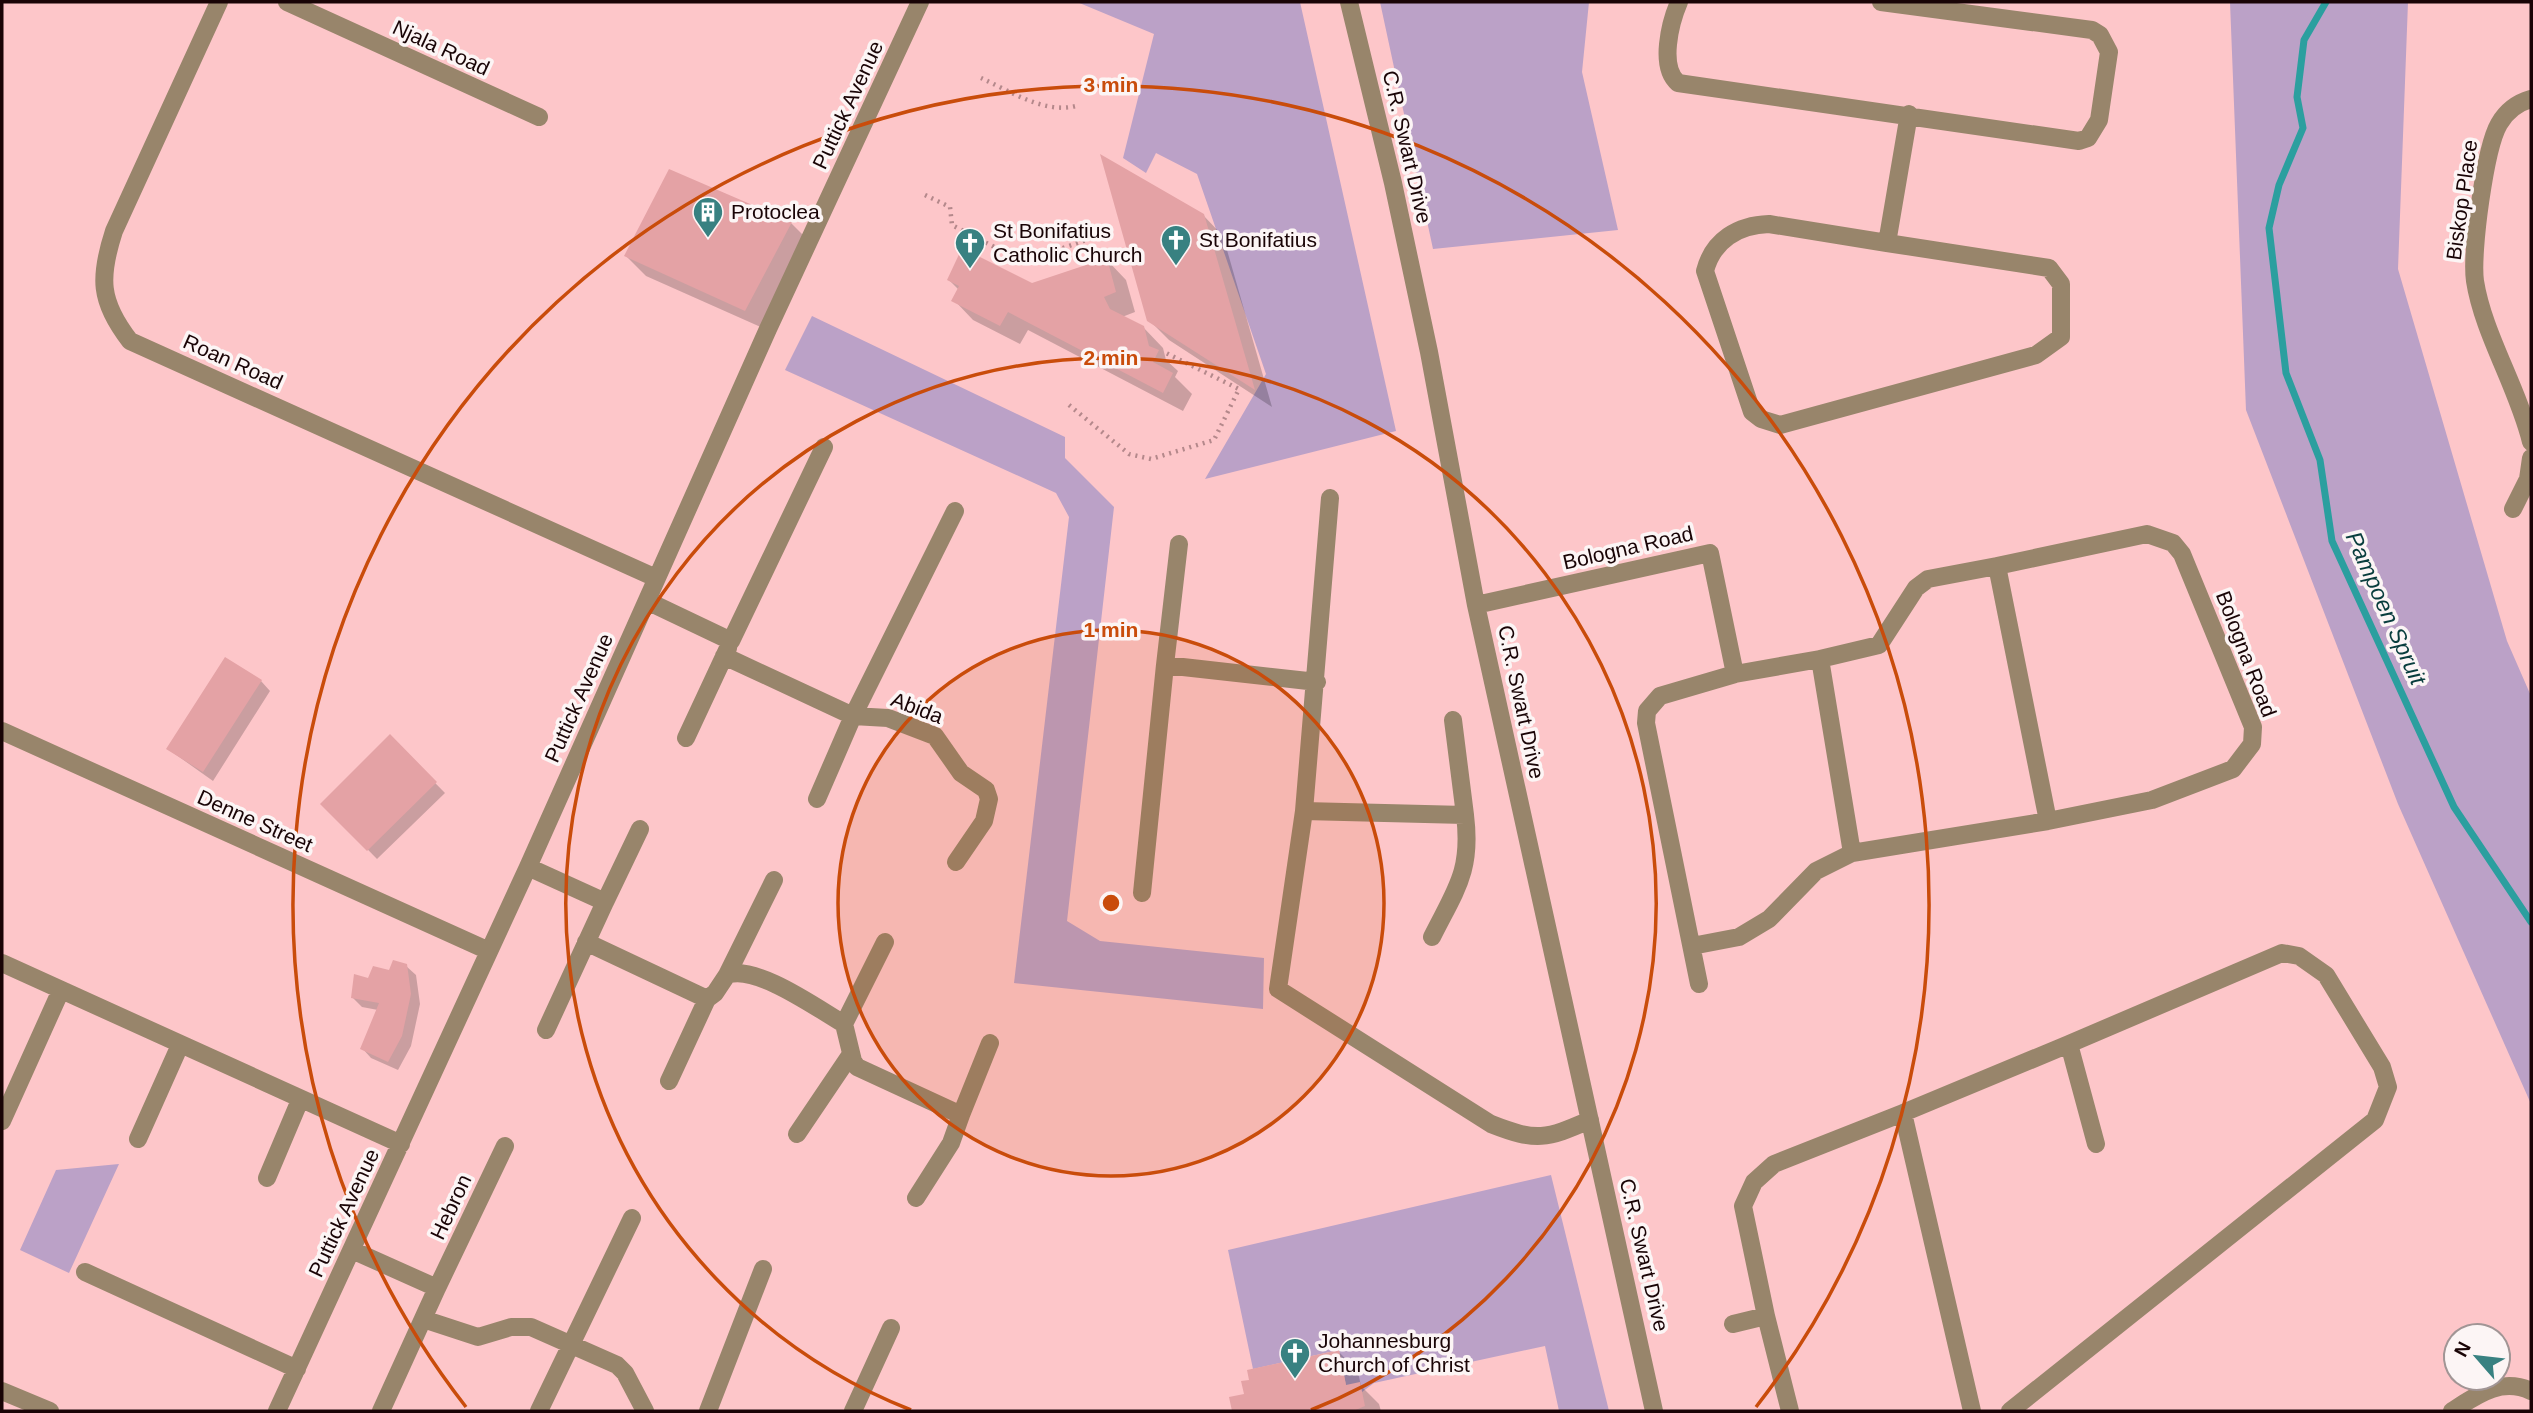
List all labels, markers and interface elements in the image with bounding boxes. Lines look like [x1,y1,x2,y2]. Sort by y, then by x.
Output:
street label: Njala Road [389,15,493,80]
street label: Puttick Avenue [808,37,887,172]
street label: C.R. Swart Drive [1379,68,1436,226]
text: 3 min [1084,73,1138,96]
street label: Biskop Place [2442,138,2481,262]
building icon: Protoclea [691,195,725,239]
place label: Protoclea [731,200,820,223]
place label: St Bonifatius Catholic Church [993,219,1142,266]
church icon: St Bonifatius [1159,223,1193,267]
church icon: St Bonifatius Catholic Church [953,226,987,270]
place label: St Bonifatius [1199,228,1317,251]
street label: Roan Road [180,329,286,394]
text: 2 min [1084,346,1138,369]
street label: Bologna Road [1560,521,1695,574]
water label: Pampoen Spruit [2341,527,2432,690]
street label: Bologna Road [2212,588,2281,720]
text: 1 min [1084,618,1138,641]
street label: C.R. Swart Drive [1494,623,1549,781]
street label: Puttick Avenue [540,630,617,766]
street label: Abida [888,687,947,728]
street label: Denne Street [194,785,317,856]
centre of rings [1099,891,1123,915]
street label: Puttick Avenue [304,1145,383,1280]
street label: Hebron [426,1171,476,1243]
street label: C.R. Swart Drive [1616,1176,1673,1334]
north arrow [2442,1322,2512,1392]
place label: Johannesburg Church of Christ [1318,1329,1470,1376]
church icon: Johannesburg Church of Christ [1278,1336,1312,1380]
text: N [2450,1338,2475,1360]

